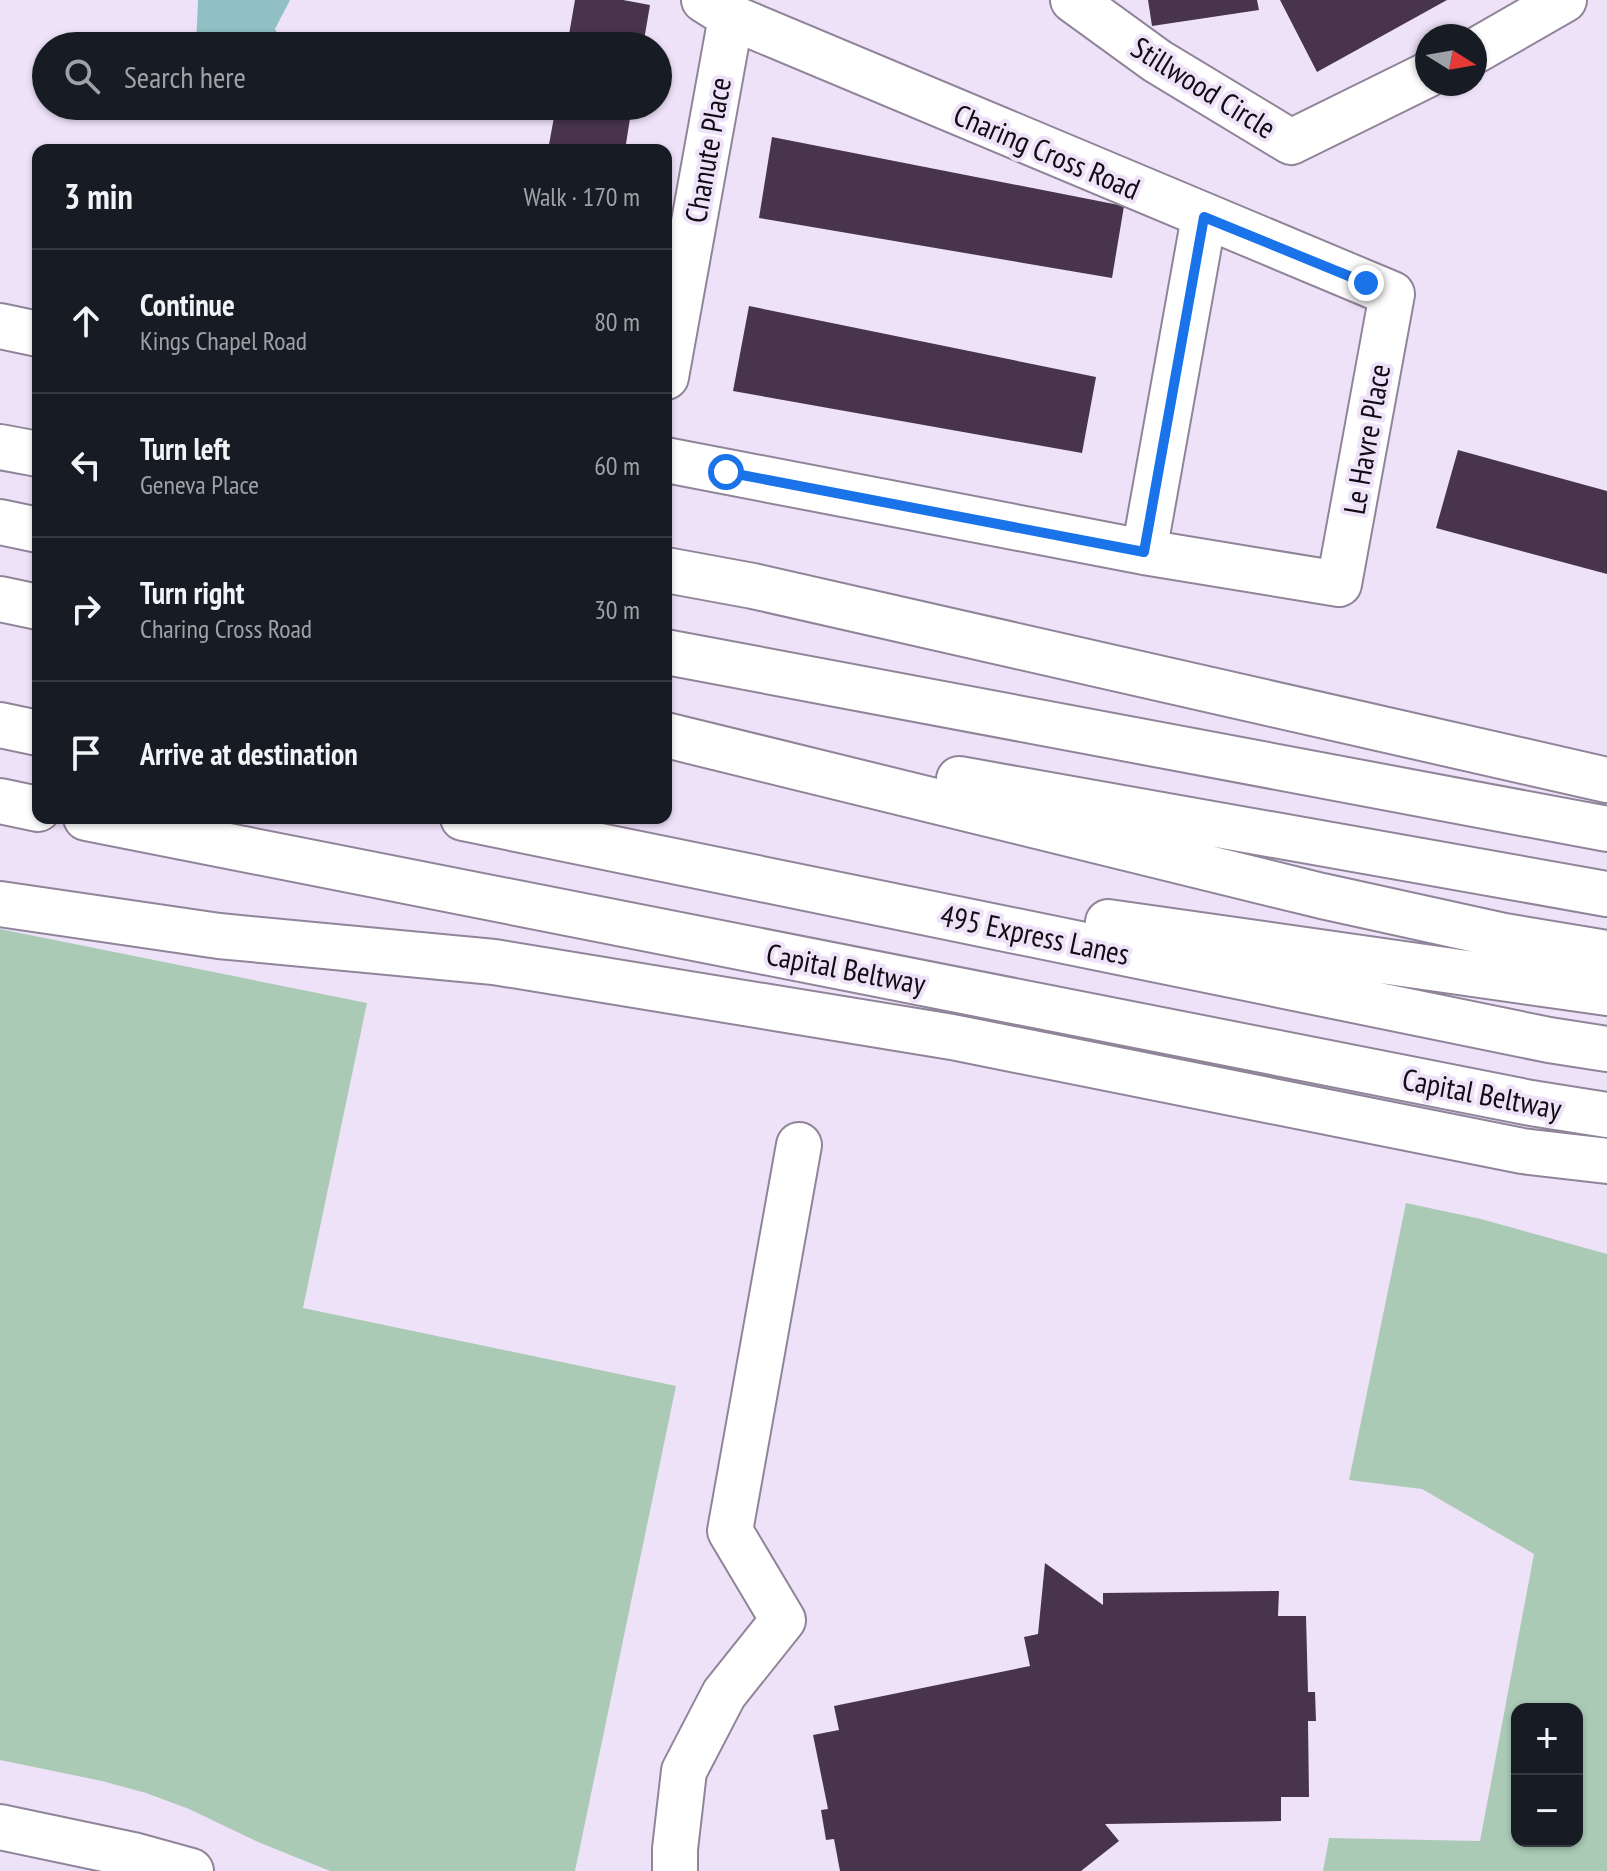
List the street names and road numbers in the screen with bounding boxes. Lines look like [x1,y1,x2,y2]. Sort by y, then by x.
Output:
street label: Stillwood Circle [1125,27,1283,147]
street label: Chanute Place [675,74,739,226]
street label: Charing Cross Road [948,94,1146,208]
street label: Le Havre Place [1334,361,1398,517]
street label: 495 Express Lanes [937,895,1133,973]
street label: Capital Beltway [763,933,930,1003]
street label: Capital Beltway [1399,1058,1566,1128]

